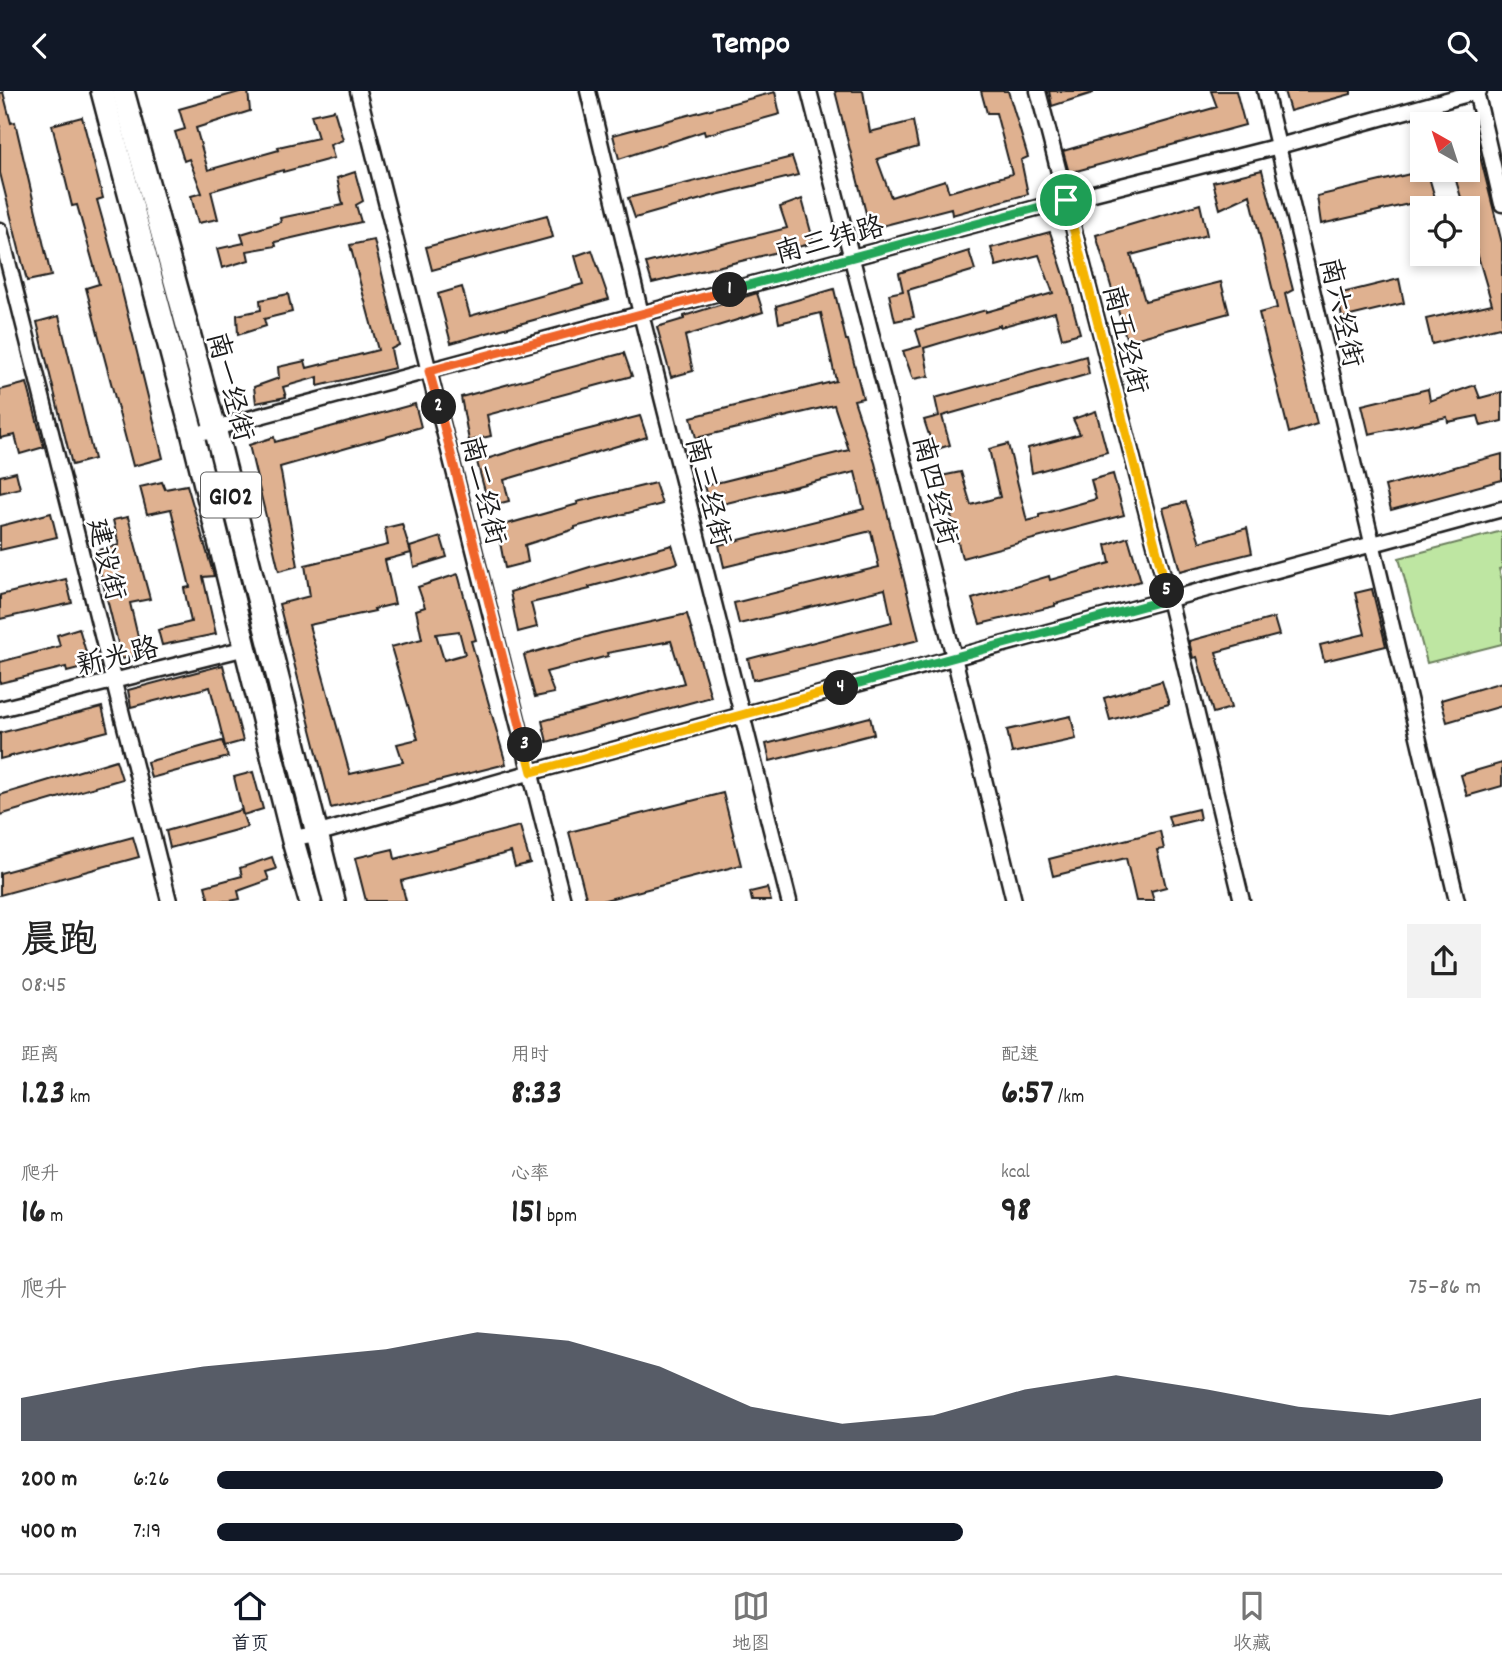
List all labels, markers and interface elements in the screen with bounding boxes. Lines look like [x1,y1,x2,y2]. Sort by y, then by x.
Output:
text: Tempo [712,23,790,69]
icon: back [21,27,59,65]
icon: search [1443,27,1481,65]
north arrow [1410,112,1480,182]
map controls [1410,112,1480,266]
pin [1036,170,1096,230]
icon: arrive [1047,181,1085,219]
button: locate [1410,196,1480,266]
street label: 南三纬路 [771,209,890,277]
street label: 南六经街 [1306,254,1370,372]
pin: 1 [712,273,748,307]
text: 1 [727,276,732,303]
street label: 南五经街 [1089,281,1155,399]
street label: 南一经街 [193,328,261,447]
pin: 2 [422,389,457,425]
text: 2 [434,393,443,420]
street label: 南二经街 [447,432,513,550]
street label: 南四经街 [899,432,965,550]
street label: 南三经街 [672,433,738,551]
road number: G102 [201,473,261,517]
street label: 建设街 [74,515,133,606]
pin: 5 [1150,573,1184,609]
text: 5 [1162,577,1171,604]
street label: 新光路 [73,630,164,689]
pin: 4 [824,671,858,705]
text: 4 [837,674,844,701]
pin: 3 [508,727,542,763]
text: 3 [520,731,529,758]
text: 晨跑 [21,916,97,971]
button: share [1407,924,1481,998]
text: 08:45 [21,970,67,1003]
text: 距离 [21,1043,59,1070]
text: 用时 [511,1043,549,1070]
text: 配速 [1001,1043,1039,1070]
text: 1.23 [21,1070,65,1120]
text: 8:33 [511,1070,562,1120]
text: 6:57 [1001,1070,1054,1120]
text: km [65,1085,91,1112]
text: /km [1054,1085,1084,1112]
text: kcal [1001,1160,1030,1187]
text: 爬升 [21,1162,59,1189]
text: 心率 [511,1162,549,1189]
text: 98 [1001,1187,1031,1237]
text: 16 [21,1189,46,1239]
text: 151 [511,1189,543,1239]
text: m [46,1204,63,1231]
text: bpm [543,1204,577,1231]
text: 75–86 m [1409,1272,1481,1305]
text: 爬升 [21,1275,67,1308]
text: 200 m [21,1464,77,1497]
text: 6:26 [133,1464,169,1497]
text: 400 m [21,1516,77,1549]
text: 7:19 [133,1516,161,1549]
tab: 首页 [231,1587,269,1659]
tab: 地图 [732,1587,770,1659]
tab: 收藏 [1233,1587,1271,1659]

